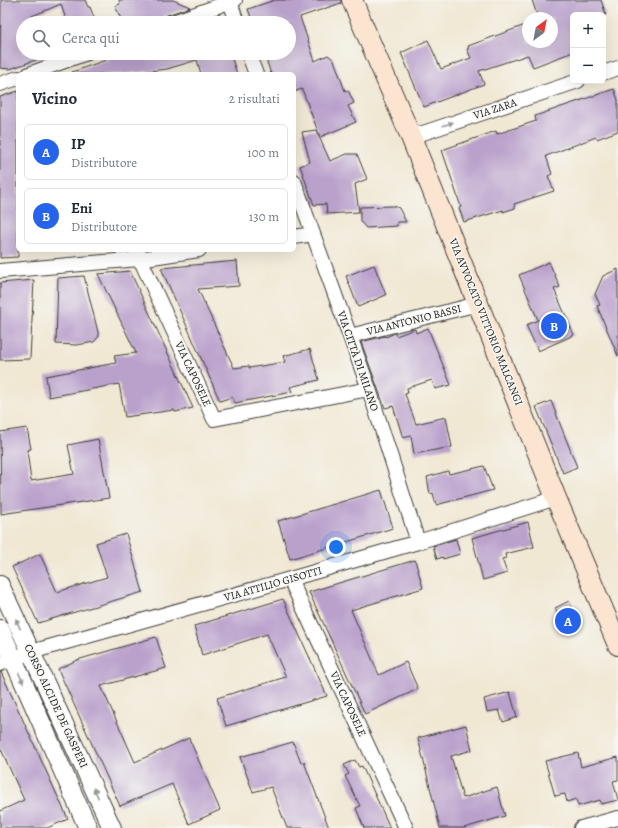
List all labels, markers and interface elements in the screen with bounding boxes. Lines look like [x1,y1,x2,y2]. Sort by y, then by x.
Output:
north arrow [522,12,558,48]
map controls [570,12,606,84]
button: + [570,12,606,48]
search box [16,16,296,60]
icon: search [30,27,52,49]
text: Cerca qui [62,28,120,48]
button: − [570,48,606,84]
text: Vicino [32,87,77,110]
text: 2 risultati [229,90,280,107]
street label: VIA ZARA [470,95,519,123]
one-way arrow [443,121,455,127]
text: IP [71,134,85,154]
text: A [42,144,50,161]
text: 100 m [247,144,279,161]
text: Distributore [71,154,137,171]
text: Eni [71,198,92,218]
text: B [42,208,50,225]
text: 130 m [249,208,279,225]
text: Distributore [71,218,137,235]
street label: VIA AVVOCATO VITTORIO MALCANGI [445,235,526,408]
street label: VIA ANTONIO BASSI [364,301,463,339]
street label: VIA CITTÀ DI MILANO [333,308,382,414]
pin: B [541,311,567,341]
street label: VIA CAPOSELE [171,338,215,409]
your location [326,537,346,557]
street label: VIA ATTILIO GISOTTI [221,563,324,605]
pin: A [555,606,581,636]
one-way arrow [15,618,21,629]
street label: CORSO ALCIDE DE GASPERI [21,642,91,770]
street label: VIA CAPOSELE [326,668,370,739]
one-way arrow [19,672,25,684]
one-way arrow [93,787,99,798]

